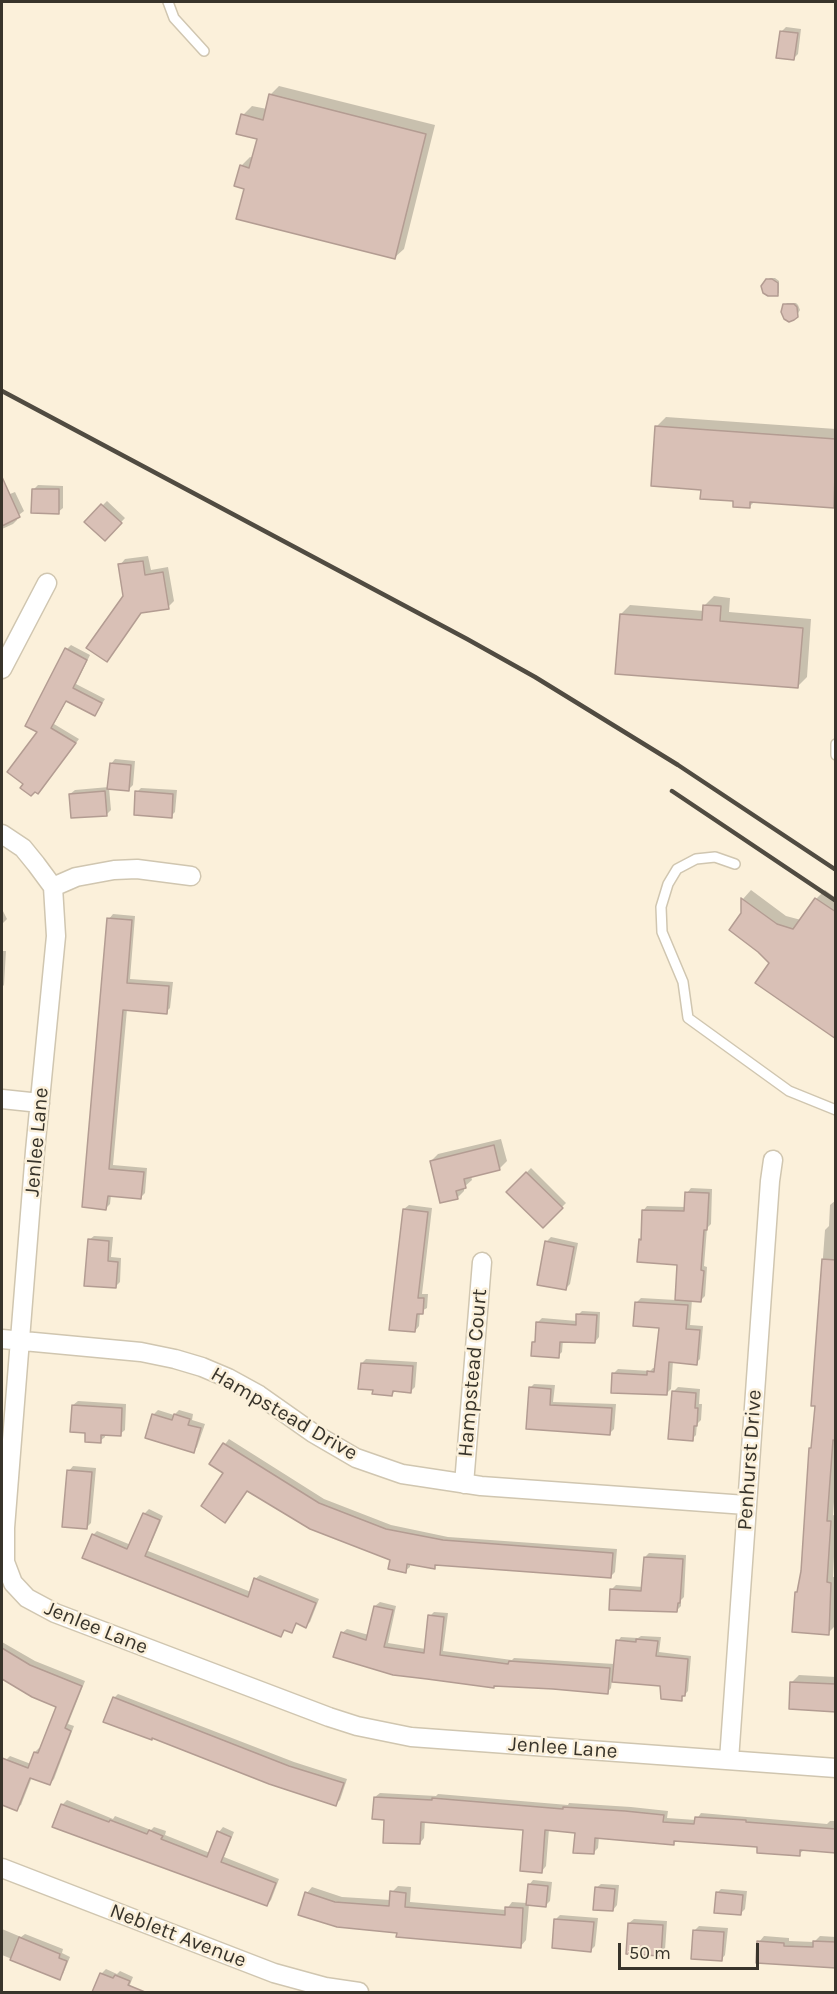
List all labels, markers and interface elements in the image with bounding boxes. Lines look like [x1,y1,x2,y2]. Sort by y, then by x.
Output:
street label: Jenlee Lane [20,1087,54,1197]
street label: Hampstead Court [453,1288,493,1458]
street label: Hampstead Drive [206,1362,362,1466]
street label: Penhurst Drive [733,1389,767,1531]
street label: Jenlee Lane [41,1596,151,1660]
street label: Jenlee Lane [508,1732,618,1764]
street label: Neblett Avenue [106,1898,250,1974]
scale bar [621,1931,762,1969]
text: 50 m [629,1942,671,1964]

